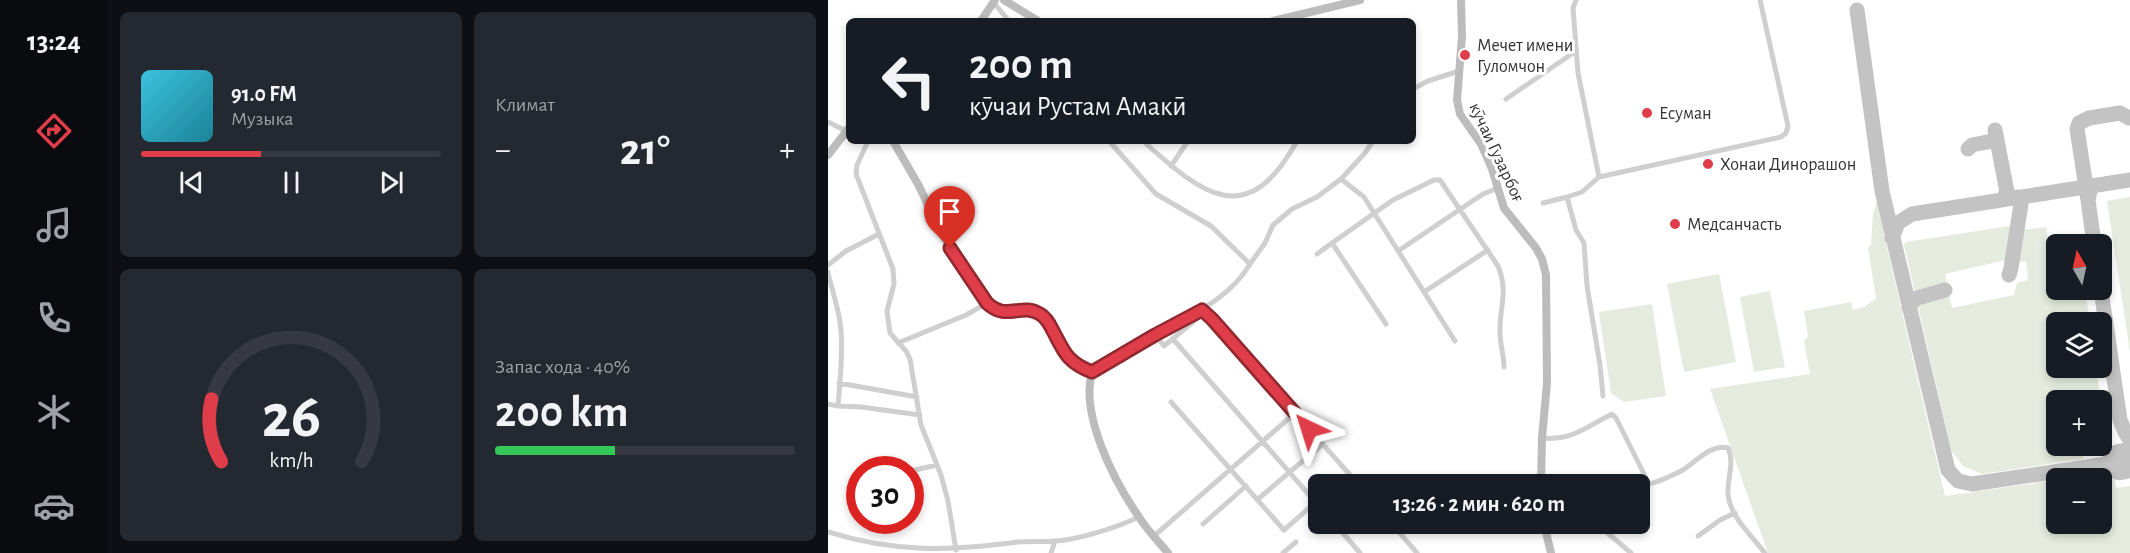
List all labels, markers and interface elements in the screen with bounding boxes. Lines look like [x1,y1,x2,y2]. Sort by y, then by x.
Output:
text: 13:24 [27,28,81,55]
place label: Мечет имени Гуломчон [1477,37,1573,76]
icon: left [870,42,948,120]
text: 200 m [969,44,1073,86]
marker: Мечет имени Гуломчон [1458,48,1472,62]
text: 91.0 FM [231,83,297,105]
text: кӯчаи Рустам Амакӣ [969,93,1187,120]
text: Климат [495,95,555,115]
street label: кӯчаи Гузарбоғ [1465,100,1528,206]
place label: Есуман [1659,105,1712,123]
marker: Есуман [1640,106,1654,120]
text: Музыка [231,109,293,129]
icon: directions [33,110,75,152]
text: 21° [620,128,670,173]
text: − [495,134,511,167]
text: + [779,134,795,167]
place label: Хонаи Динорашон [1720,156,1856,174]
marker: Хонаи Динорашон [1701,157,1715,171]
icon: previous [175,166,208,199]
icon: pause [275,166,308,199]
icon: next [375,166,408,199]
pin [924,186,975,248]
icon: arrive [933,195,966,228]
icon: music [33,204,75,246]
place label: Медсанчасть [1687,216,1782,234]
marker: Медсанчасть [1668,217,1682,231]
north arrow [2046,234,2112,300]
map controls [2046,234,2112,534]
icon: phone [33,297,75,339]
button: layers [2046,312,2112,378]
text: Запас хода · 40% [495,357,630,377]
text: 26 [261,386,321,448]
text: 200 km [495,390,628,435]
button: + [2046,390,2112,456]
icon: climate [33,391,75,433]
position arrow [1277,397,1341,461]
text: km/h [269,450,313,471]
speed limit sign: 30 [846,456,924,534]
button: − [2046,468,2112,534]
icon: car [33,485,75,527]
text: 13:26 · 2 мин · 620 m [1393,493,1565,515]

